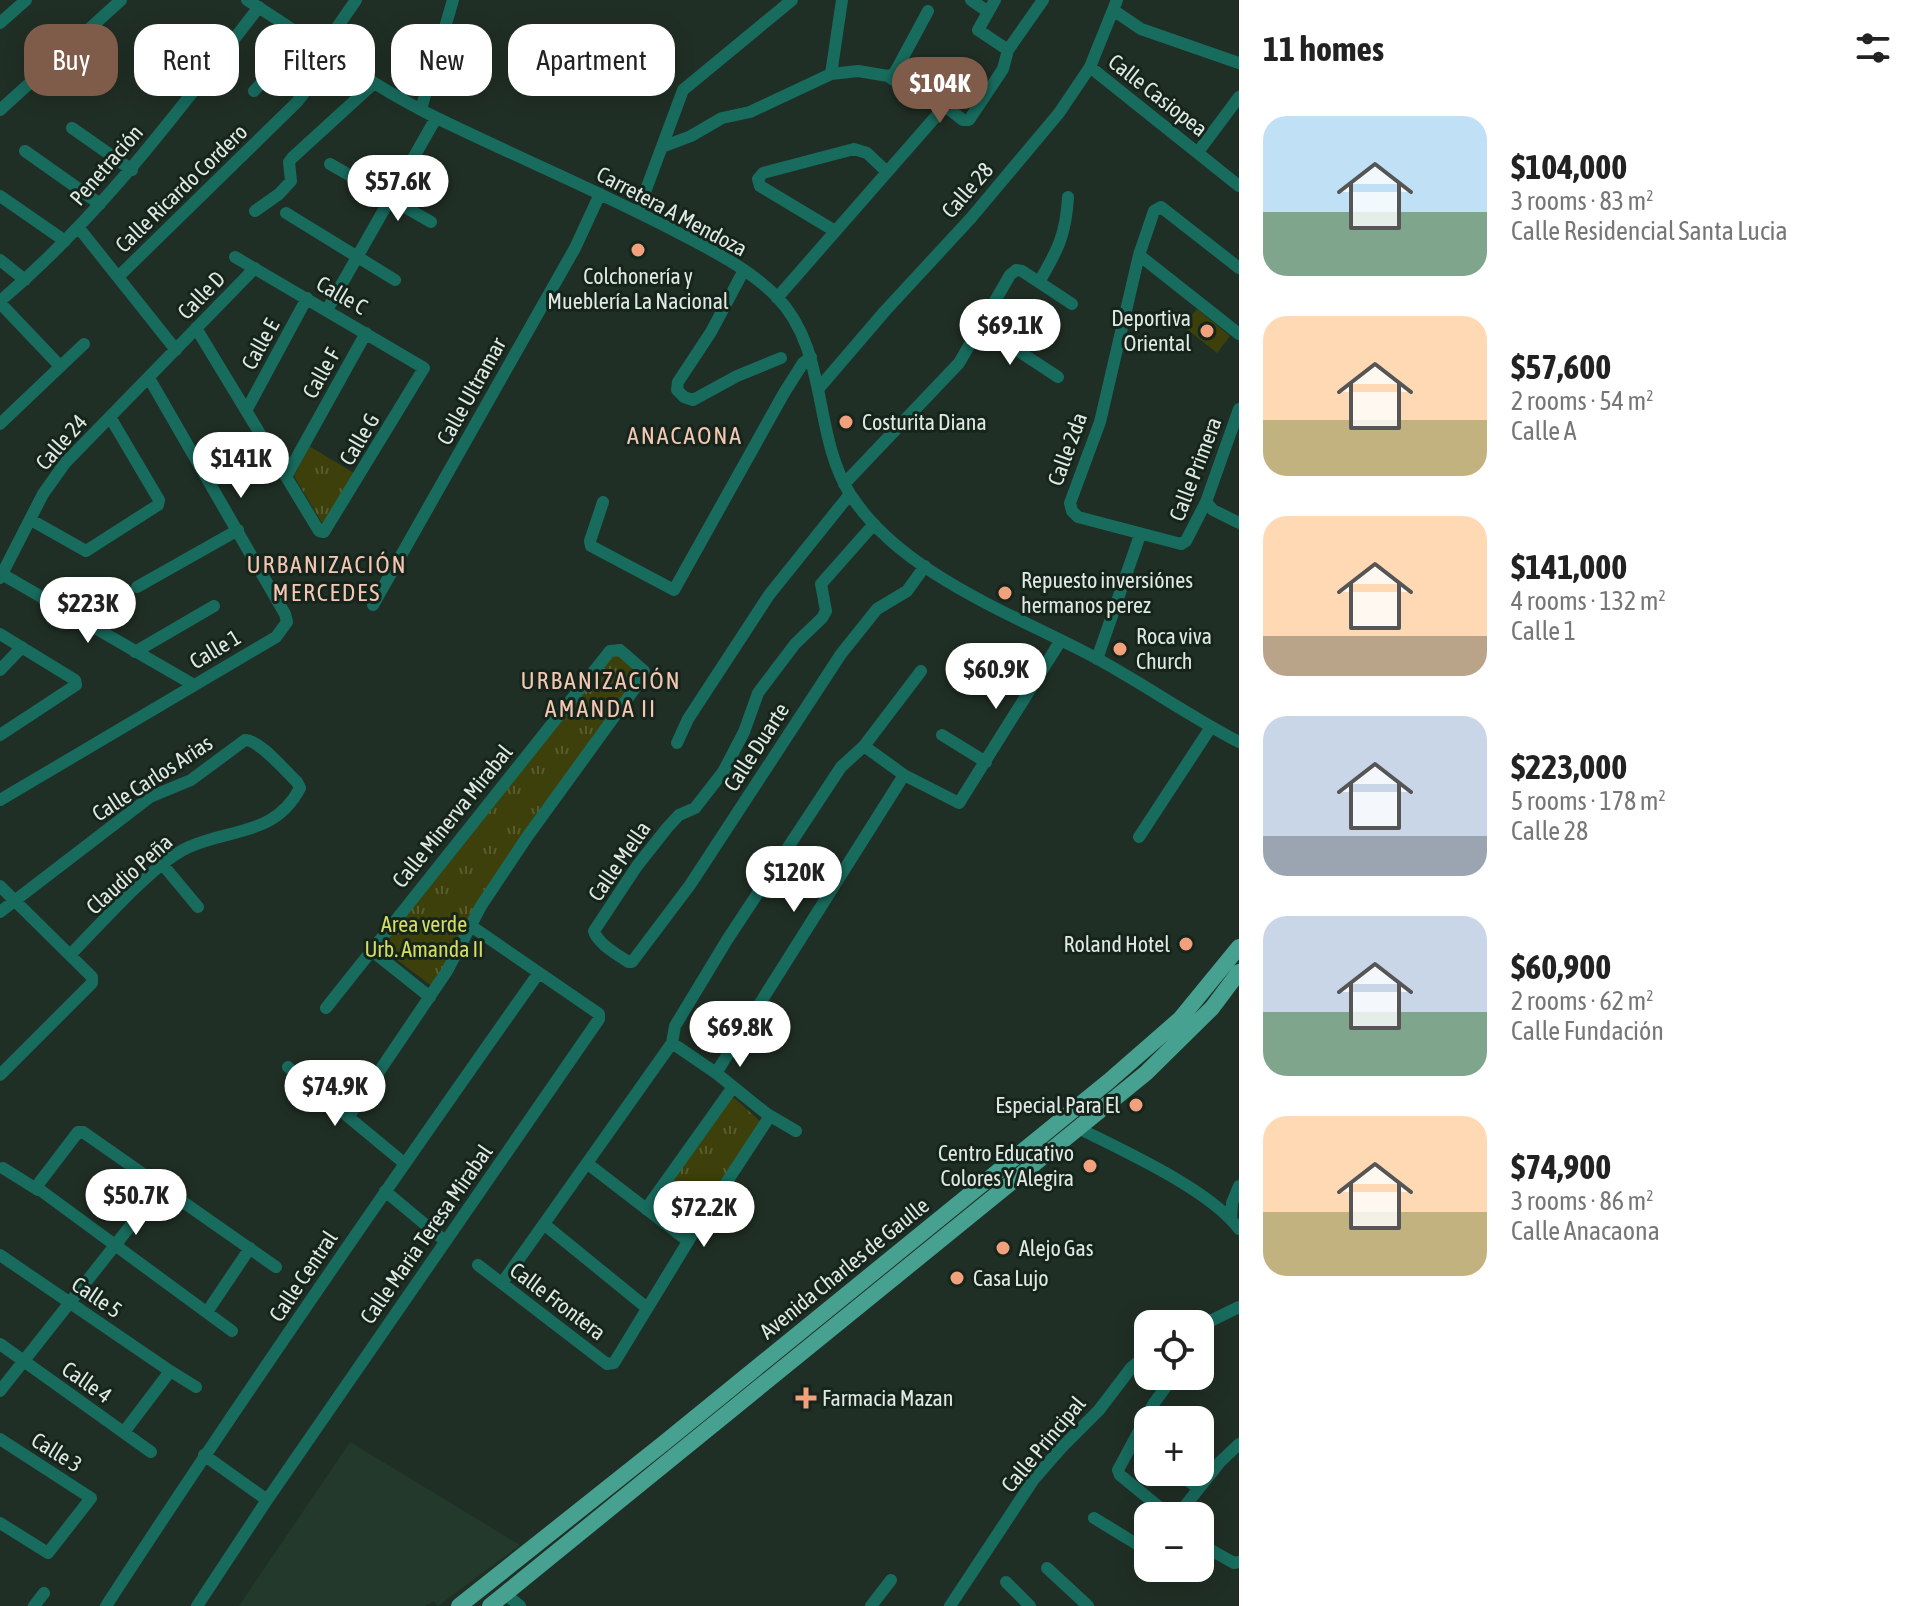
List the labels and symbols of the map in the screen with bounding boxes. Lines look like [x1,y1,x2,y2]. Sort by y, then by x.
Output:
street label: Calle Casiopea [1103,48,1213,142]
pin: $104K [884,57,996,125]
street label: Calle Ricardo Cordero [110,118,252,258]
street label: Penetración [64,119,148,211]
pin: $57.6K [333,155,463,223]
street label: Calle 28 [936,157,998,223]
street label: Carretera A Mendoza [592,160,752,262]
marker: Colchonería y Mueblería La Nacional [629,241,647,259]
place label: Colchonería y Mueblería La Nacional [547,263,729,314]
street label: Calle D [172,266,230,324]
street label: Calle C [312,270,372,320]
pin: $69.1K [945,299,1075,367]
place label: Deportiva Oriental [1111,305,1191,356]
street label: Calle E [236,314,285,374]
marker: Deportiva Oriental [1198,322,1216,340]
street label: Calle Ultramar [431,332,511,449]
street label: Calle F [297,343,345,403]
street label: Calle G [333,408,385,470]
street label: Calle 24 [30,409,92,475]
place label: Costurita Diana [862,409,987,435]
street label: Calle 2da [1042,409,1092,489]
marker: Costurita Diana [837,413,855,431]
street label: Calle Primera [1163,413,1227,525]
district label: ANACAONA [627,422,743,449]
pin: $141K [185,432,297,500]
district label: URBANIZACIÓN MERCEDES [246,551,408,606]
place label: Repuesto inversiónes hermanos perez [1021,567,1193,618]
pin: $223K [32,577,144,645]
marker: Repuesto inversiónes hermanos perez [996,584,1014,602]
place label: Roca viva Church [1136,623,1212,674]
street label: Calle 1 [185,624,245,674]
marker: Roca viva Church [1111,640,1129,658]
pin: $60.9K [931,643,1061,711]
district label: URBANIZACIÓN AMANDA II [520,667,682,722]
street label: Calle Duarte [718,698,794,796]
street label: Calle Carlos Arias [87,729,217,827]
street label: Calle Minerva Mirabal [386,739,518,893]
street label: Calle Mella [582,816,656,906]
street label: Claudio Peña [81,829,177,919]
pin: $120K [738,846,850,914]
park label: Area verde Urb. Amanda II [364,911,484,962]
place label: Roland Hotel [1063,931,1170,957]
marker: Roland Hotel [1177,935,1195,953]
pin: $69.8K [675,1001,805,1069]
pin: $74.9K [270,1060,400,1128]
place label: Especial Para El [995,1092,1120,1118]
marker: Especial Para El [1127,1096,1145,1114]
street label: Calle Maria Teresa Mirabal [354,1139,498,1329]
place label: Centro Educativo Colores Y Alegira [938,1140,1074,1191]
marker: Centro Educativo Colores Y Alegira [1081,1157,1099,1175]
pin: $50.7K [71,1169,201,1237]
pin: $72.2K [639,1181,769,1249]
street label: Avenida Charles de Gaulle [754,1192,934,1344]
street label: Calle Central [263,1226,343,1326]
place label: Alejo Gas [1019,1235,1094,1261]
marker: Alejo Gas [994,1239,1012,1257]
street label: Calle Frontera [505,1257,611,1345]
place label: Casa Lujo [973,1265,1049,1291]
marker: Casa Lujo [948,1269,966,1287]
street label: Calle 5 [67,1271,127,1323]
street label: Calle 4 [57,1356,117,1408]
place label: Farmacia Mazan [822,1385,953,1411]
marker: Farmacia Mazan [797,1389,815,1407]
street label: Calle Principal [995,1391,1091,1497]
street label: Calle 3 [27,1426,87,1478]

